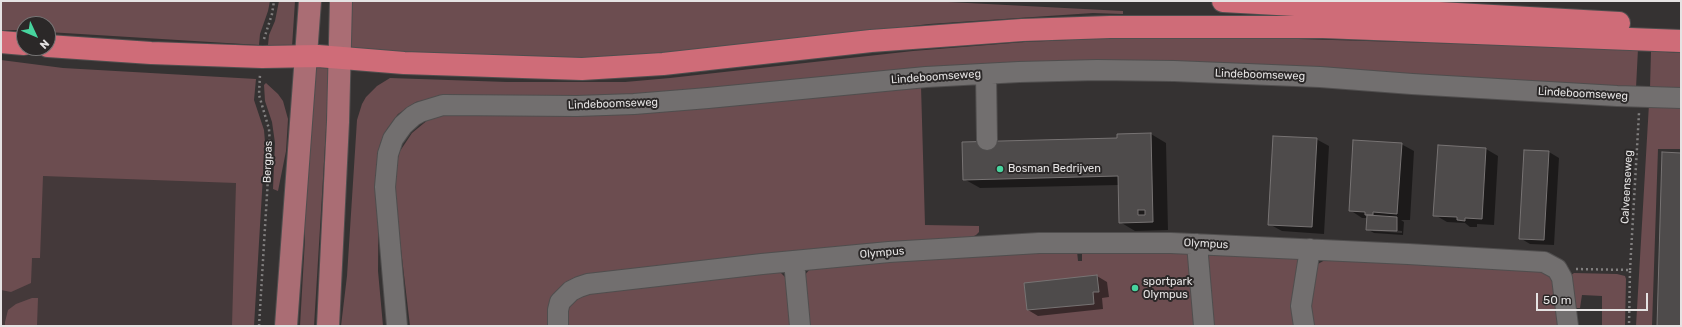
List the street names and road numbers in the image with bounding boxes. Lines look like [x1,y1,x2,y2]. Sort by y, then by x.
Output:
street label: Lindeboomseweg [891,67,981,87]
street label: Lindeboomseweg [1215,67,1305,83]
street label: Lindeboomseweg [1538,85,1628,103]
street label: Lindeboomseweg [568,96,658,112]
street label: Bergpas [261,141,275,183]
street label: Calveenseweg [1618,150,1636,224]
street label: Olympus [1183,236,1229,252]
street label: Olympus [859,244,905,262]

